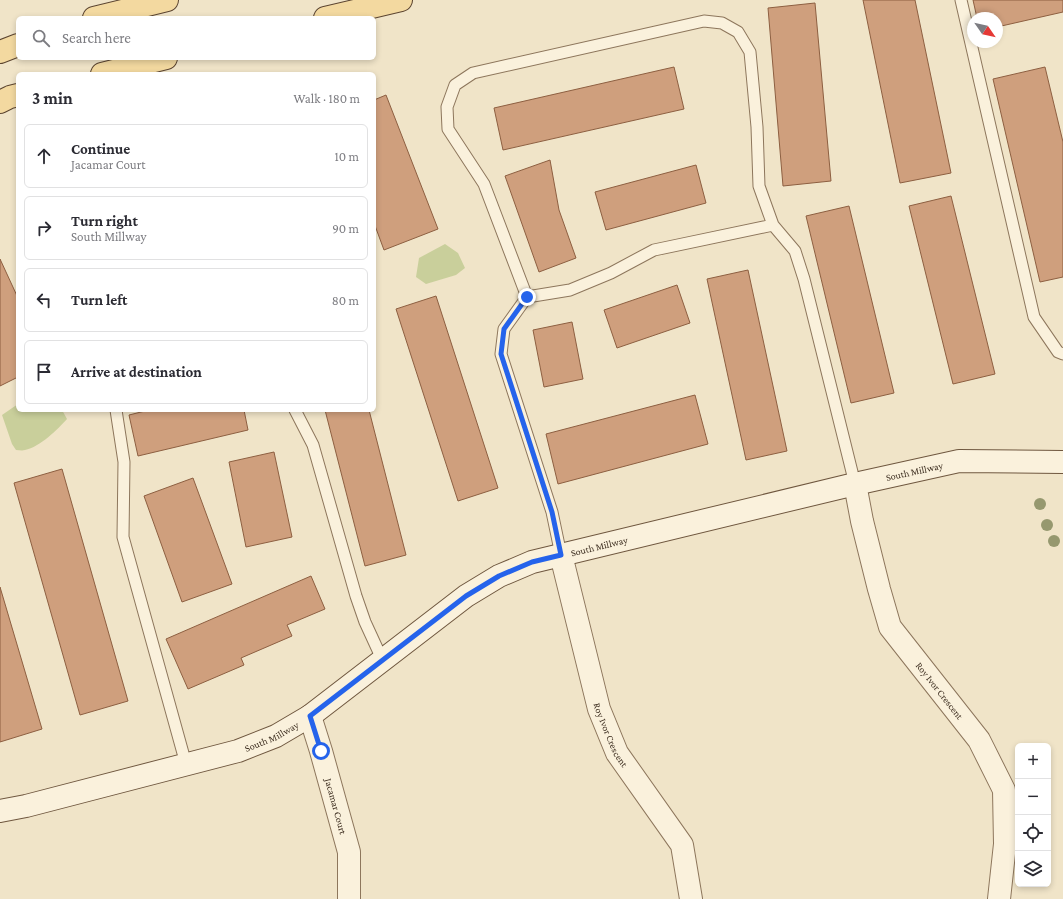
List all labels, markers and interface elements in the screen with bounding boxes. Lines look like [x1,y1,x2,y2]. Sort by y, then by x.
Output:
north arrow [967,12,1003,48]
search box [16,16,376,60]
icon: search [30,27,52,49]
text: Search here [62,30,131,46]
text: 3 min [32,89,73,108]
text: Walk · 180 m [293,91,360,106]
text: Continue [71,141,130,157]
icon: ahead [33,145,55,167]
text: 10 m [334,149,359,164]
text: Jacamar Court [71,157,146,172]
text: Turn right [71,213,138,229]
icon: right [33,217,55,239]
text: 90 m [332,221,359,236]
text: South Millway [71,229,147,244]
route end [518,288,536,306]
icon: left [33,289,55,311]
text: Turn left [71,292,127,308]
text: 80 m [332,293,359,308]
icon: arrive [33,361,55,383]
text: Arrive at destination [71,364,202,380]
street label: South Millway [885,460,944,483]
street label: South Millway [570,534,629,558]
street label: Roy Ivor Crescent [914,660,966,722]
street label: Roy Ivor Crescent [592,702,631,770]
street label: South Millway [243,719,301,754]
route start [312,742,330,760]
map controls [1015,743,1051,887]
button: + [1015,743,1051,779]
street label: Jacamar Court [323,776,349,836]
button: − [1015,779,1051,815]
button: locate [1015,815,1051,851]
button: layers [1015,851,1051,887]

